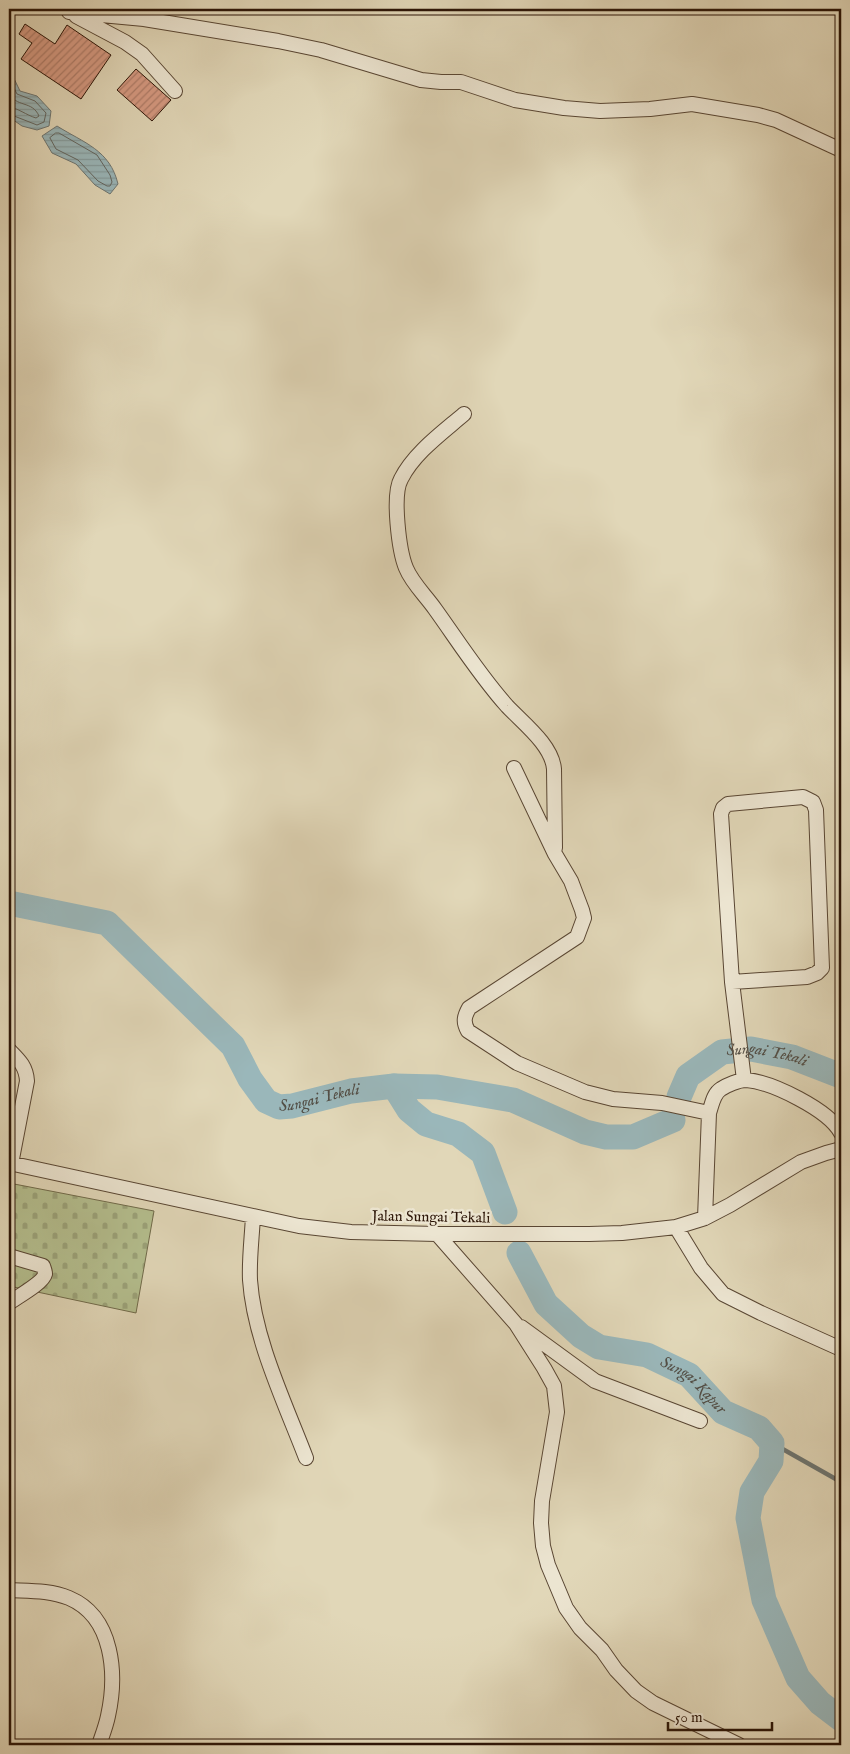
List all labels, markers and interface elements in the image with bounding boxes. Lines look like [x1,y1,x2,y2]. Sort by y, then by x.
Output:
water label: Sungai Tekali [725,1038,812,1073]
water label: Sungai Tekali [278,1080,362,1117]
street label: Jalan Sungai Tekali [370,1206,490,1228]
water label: Sungai Kapur [657,1353,731,1420]
scale bar [668,1699,771,1731]
text: 50 m [675,1708,703,1727]

